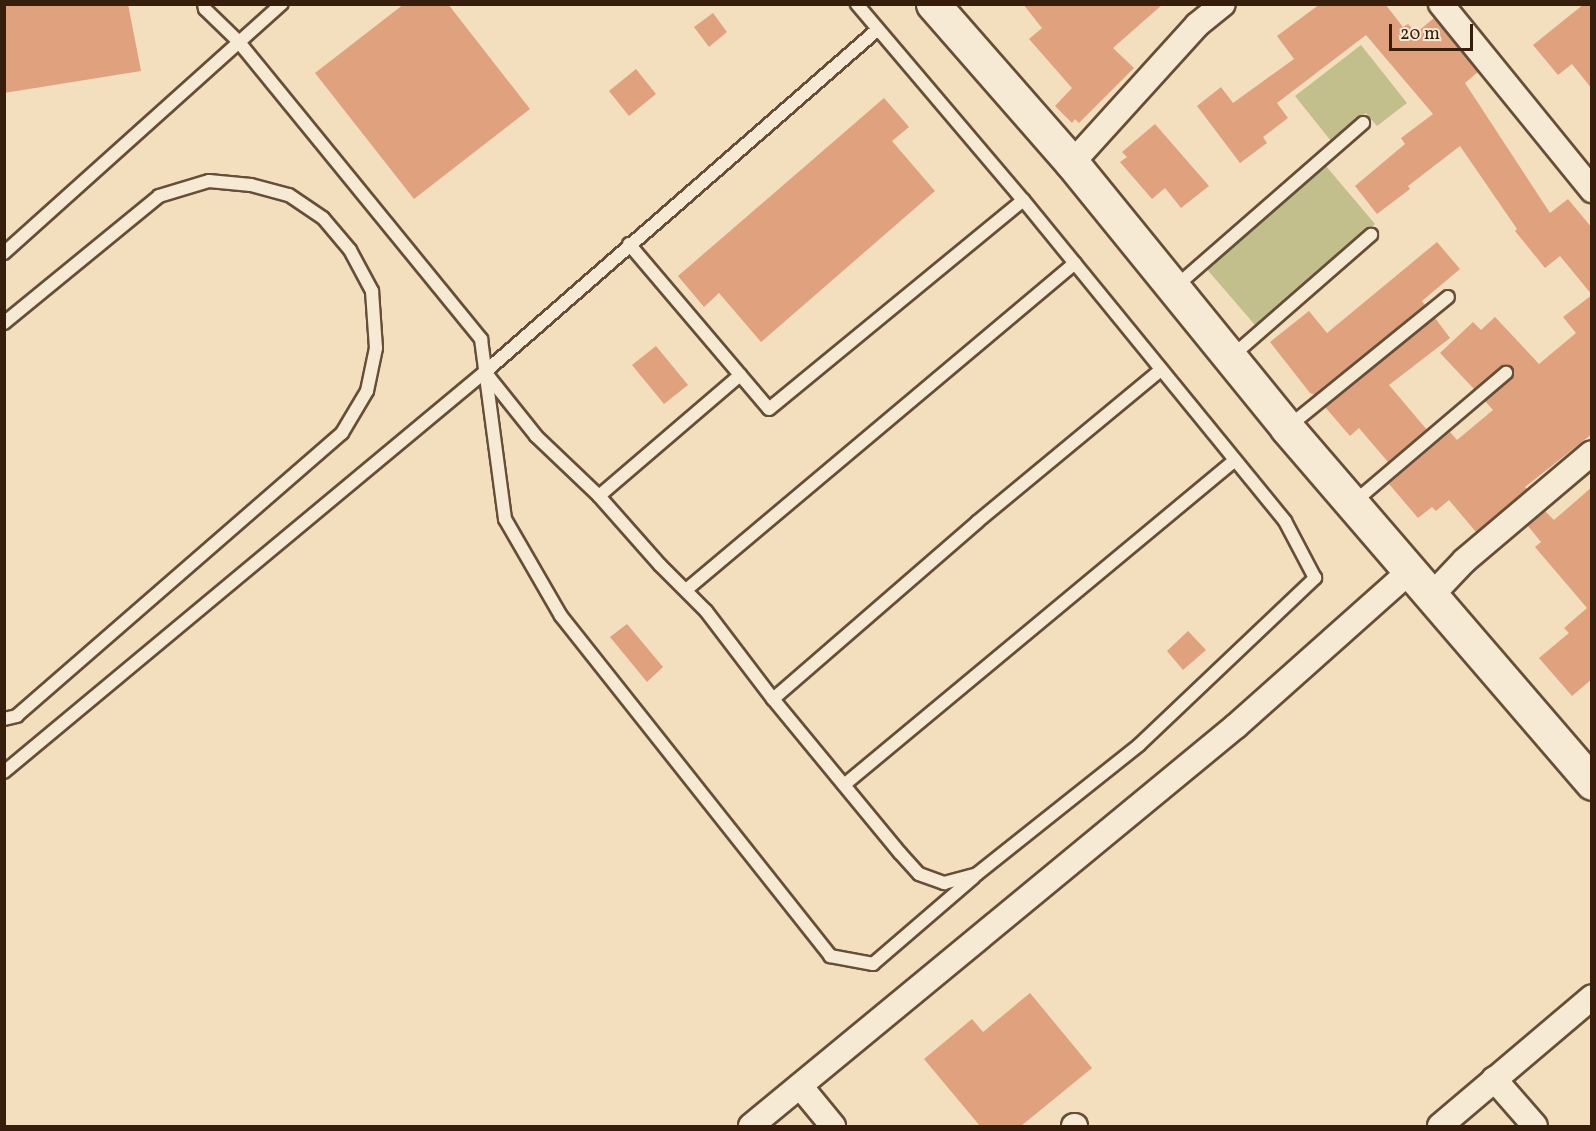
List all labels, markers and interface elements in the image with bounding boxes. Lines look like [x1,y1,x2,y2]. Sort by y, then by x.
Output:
scale bar [1392,12,1476,50]
text: 20 m [1400,22,1440,47]

